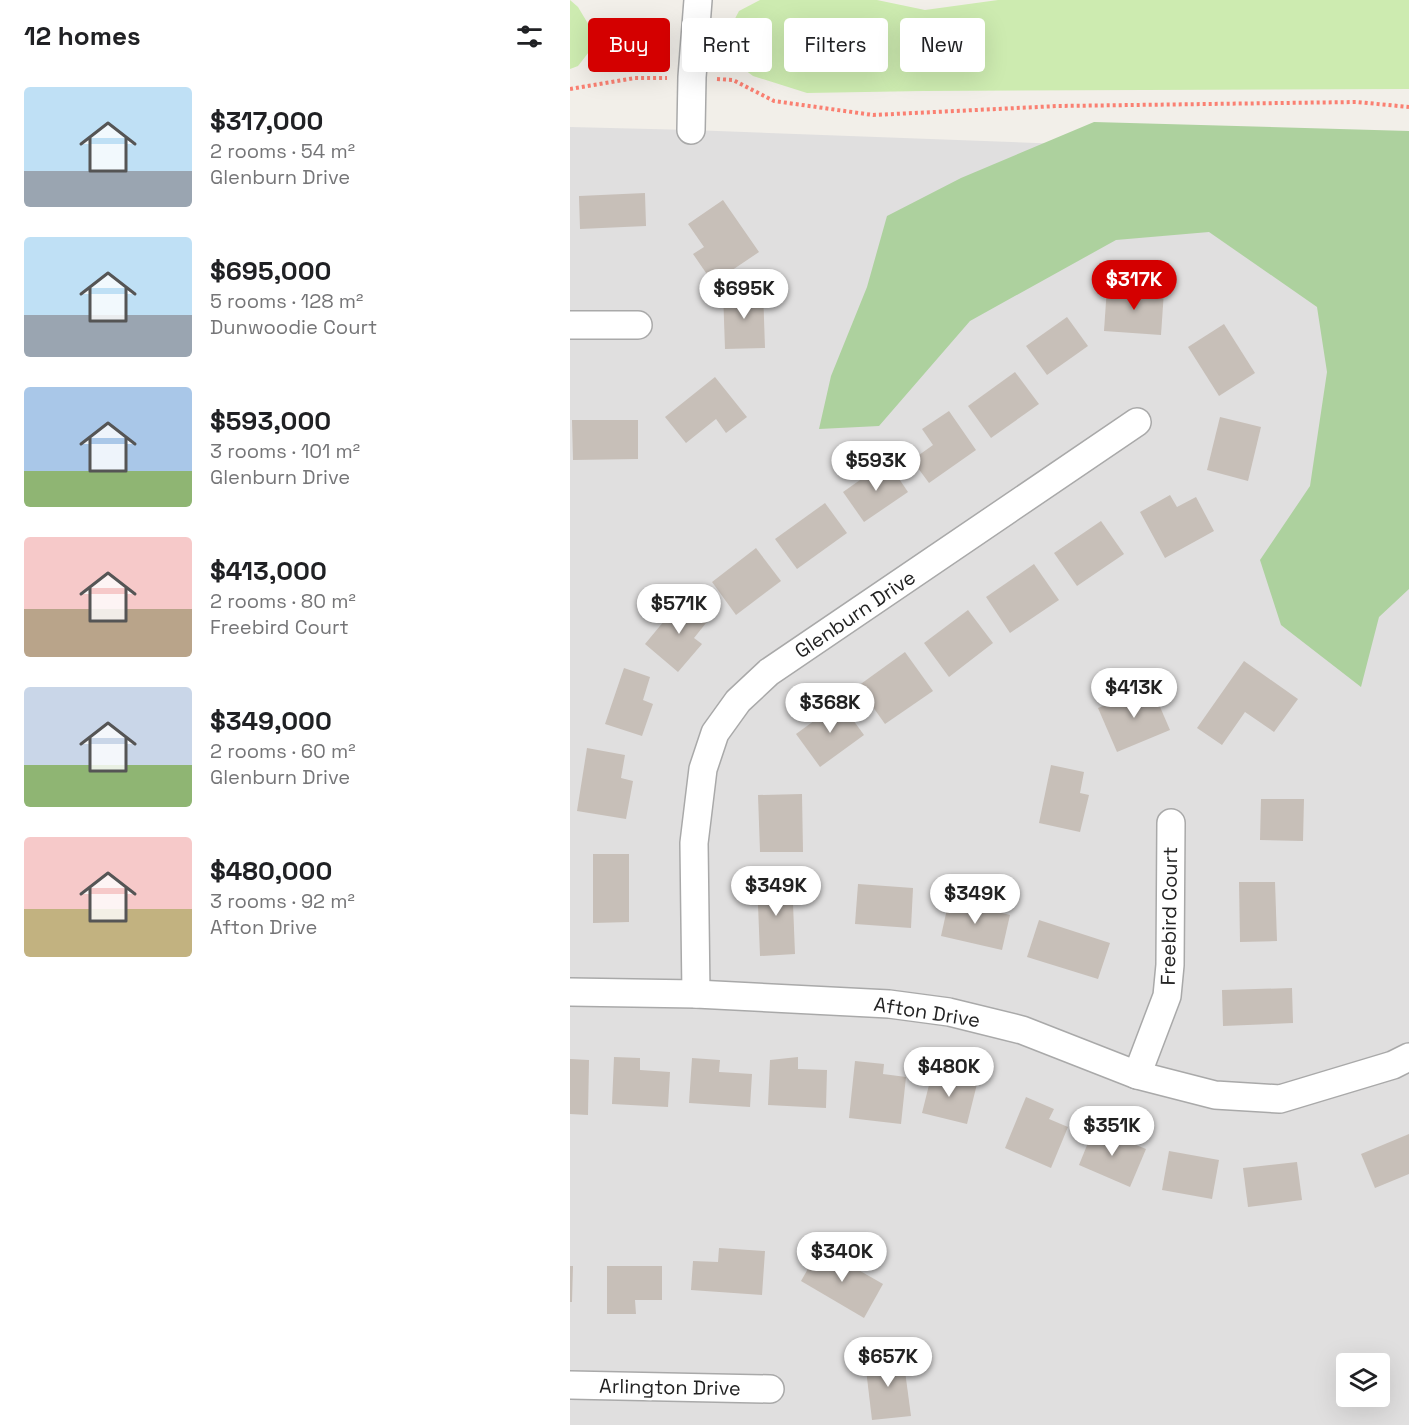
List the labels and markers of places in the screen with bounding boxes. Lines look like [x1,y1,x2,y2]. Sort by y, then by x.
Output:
pin: $317K [1092,260,1176,311]
pin: $695K [702,269,786,320]
pin: $593K [834,441,918,492]
pin: $571K [637,584,721,635]
pin: $413K [1092,668,1176,719]
pin: $368K [788,683,872,734]
pin: $349K [734,866,818,917]
pin: $349K [933,874,1017,925]
pin: $480K [907,1047,991,1098]
pin: $351K [1070,1106,1154,1157]
pin: $340K [800,1232,884,1283]
pin: $657K [846,1337,930,1388]

